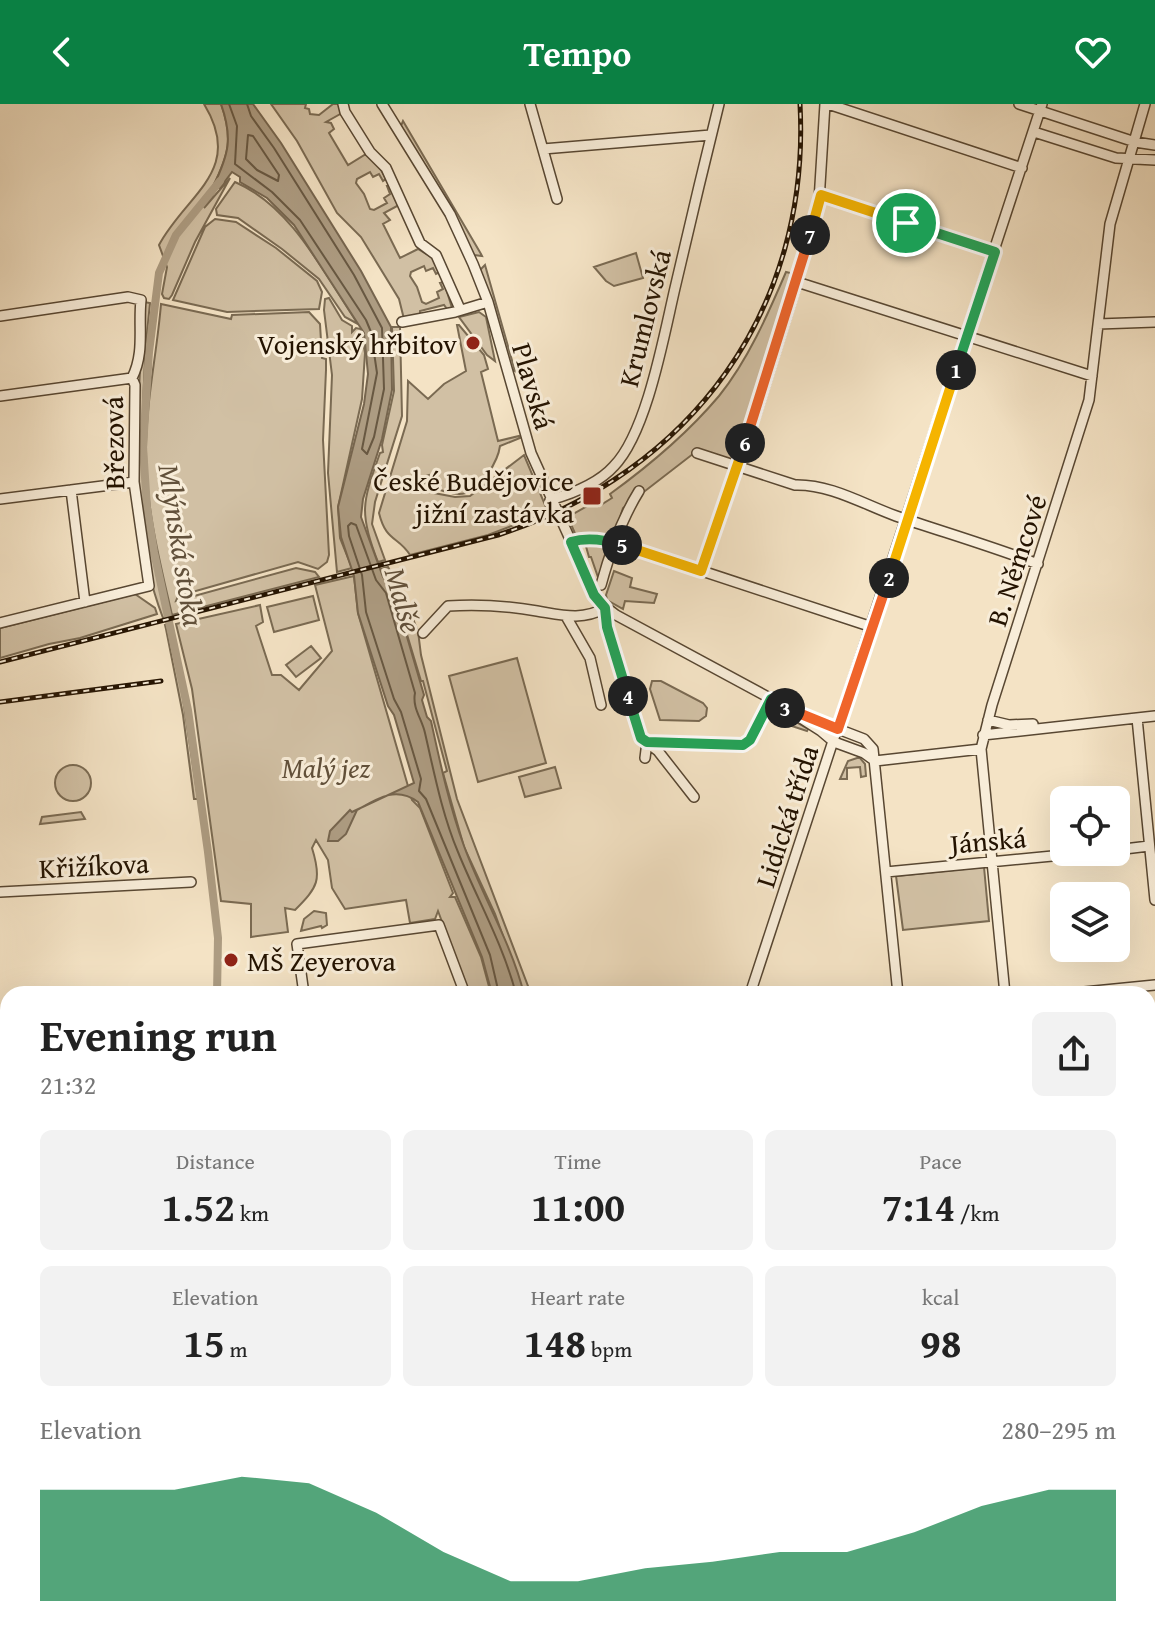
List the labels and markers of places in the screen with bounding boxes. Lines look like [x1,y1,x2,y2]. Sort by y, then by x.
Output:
pin [872,189,940,257]
pin: 7 [790,215,830,255]
place label: Vojenský hřbitov [257,323,457,364]
marker: Vojenský hřbitov [464,334,482,352]
pin: 1 [936,350,976,390]
pin: 6 [725,423,765,463]
place label: České Budějovice jižní zastávka [373,460,575,533]
marker: České Budějovice jižní zastávka [581,485,603,507]
pin: 5 [602,525,642,565]
pin: 2 [869,558,909,598]
pin: 4 [608,676,648,716]
pin: 3 [765,688,805,728]
place label: MŠ Zeyerova [247,940,397,981]
marker: MŠ Zeyerova [222,951,240,969]

